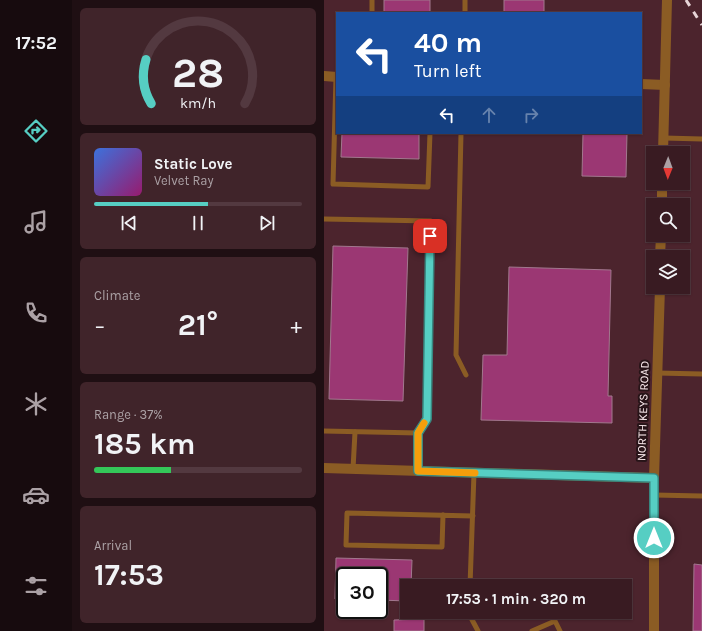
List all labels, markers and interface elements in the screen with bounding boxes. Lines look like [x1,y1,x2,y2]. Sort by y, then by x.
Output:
text: 40 m [414,26,482,59]
icon: left [348,28,400,80]
text: 17:52 [15,32,57,54]
text: 28 [172,49,224,97]
text: Turn left [414,60,482,82]
text: km/h [180,95,216,112]
icon: left [436,104,458,126]
icon: ahead [478,104,500,126]
icon: right [520,104,542,126]
icon: directions [22,117,50,145]
north arrow [646,146,690,190]
map controls [646,146,690,294]
text: Static Love [154,155,232,173]
text: Velvet Ray [154,173,214,188]
button: search [646,198,690,242]
icon: music [22,208,50,236]
icon: previous [118,212,140,234]
icon: pause [187,212,209,234]
icon: next [256,212,278,234]
pin [413,219,447,253]
icon: arrive [419,225,441,247]
button: layers [646,250,690,294]
text: Climate [94,288,140,303]
icon: phone [22,299,50,327]
text: 21° [178,307,218,343]
text: − [94,313,106,339]
text: + [290,313,302,339]
street label: NORTH KEYS ROAD [634,360,652,461]
icon: climate [22,390,50,418]
text: Range · 37% [94,407,163,422]
text: 185 km [94,426,195,462]
icon: car [22,481,50,509]
position arrow [633,517,675,559]
text: Arrival [94,538,132,553]
text: 17:53 [94,557,164,593]
speed limit sign: 30 [336,567,388,619]
icon: filters [22,572,50,600]
text: 17:53 · 1 min · 320 m [446,590,586,608]

